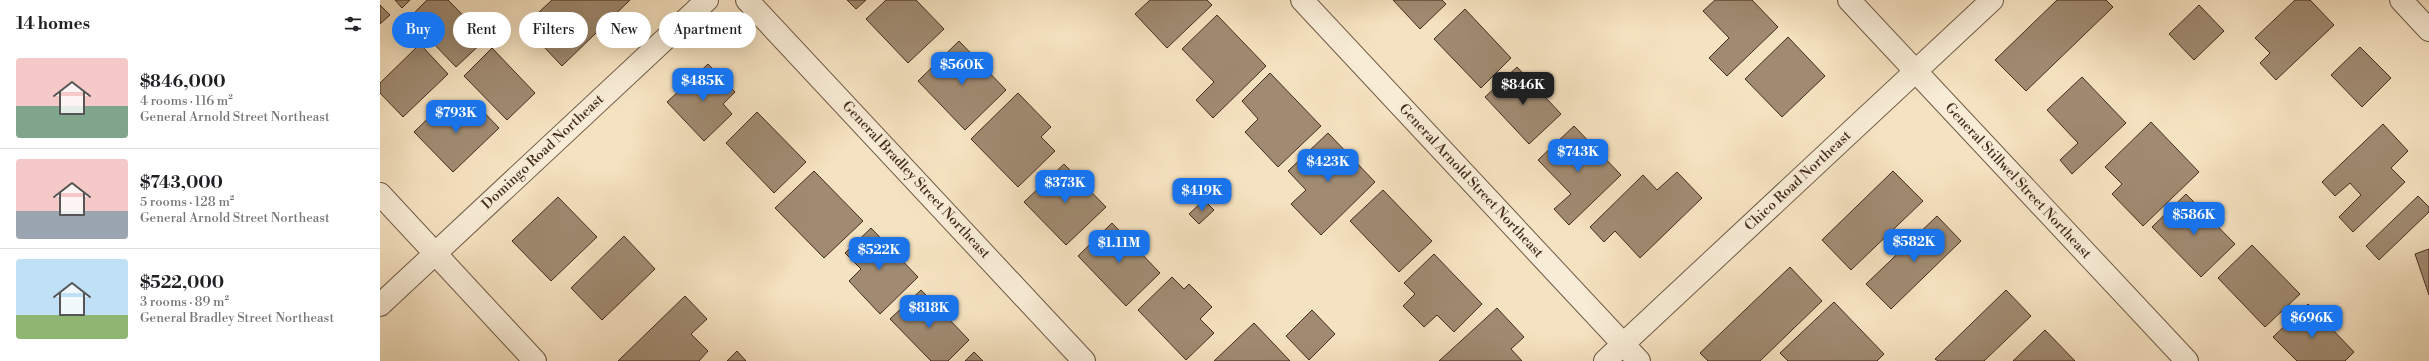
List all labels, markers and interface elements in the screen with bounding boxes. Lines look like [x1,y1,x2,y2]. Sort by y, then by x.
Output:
chip: Buy [392,12,445,48]
chip: Rent [453,12,511,48]
chip: Filters [519,12,588,48]
chip: New [596,12,651,48]
chip: Apartment [659,12,756,48]
text: 14 homes [16,13,90,35]
icon: filters [342,13,364,35]
pin: $560K [934,52,990,86]
text: $560K [940,57,984,73]
pin: $485K [675,68,731,102]
text: $846,000 [140,71,226,93]
pin: $846K [1495,72,1551,106]
text: $485K [681,73,725,89]
icon: home [48,74,96,122]
text: $846K [1501,77,1545,93]
street label: Domingo Road Northeast [478,91,608,213]
text: 4 rooms · 116 m² [140,93,233,109]
street label: General Bradley Street Northeast [838,97,994,263]
street label: General Stillwel Street Northeast [1941,99,2095,263]
pin: $793K [428,100,484,134]
street label: General Arnold Street Northeast [1395,100,1547,262]
text: $793K [435,105,477,121]
text: General Arnold Street Northeast [140,109,330,125]
street label: Chico Road Northeast [1741,127,1855,235]
pin: $743K [1550,139,1606,173]
text: $743K [1557,144,1599,160]
pin: $423K [1300,149,1356,183]
text: $423K [1307,154,1349,170]
pin: $373K [1037,170,1093,204]
text: $743,000 [140,172,223,194]
icon: home [48,175,96,223]
text: $373K [1044,175,1086,191]
pin: $419K [1174,178,1230,212]
text: $419K [1181,183,1223,199]
text: 5 rooms · 128 m² [140,194,234,210]
pin: $586K [2166,202,2222,236]
text: $586K [2173,207,2215,223]
text: General Arnold Street Northeast [140,210,330,226]
pin: $582K [1886,229,1942,263]
pin: $1.11M [1086,230,1152,264]
text: $582K [1893,234,1935,250]
text: $1.11M [1098,235,1140,251]
pin: $522K [851,237,907,271]
text: $522K [858,242,900,258]
text: $522,000 [140,272,224,294]
icon: home [48,275,96,323]
text: 3 rooms · 89 m² [140,294,229,310]
pin: $818K [901,295,957,329]
text: $818K [909,300,949,316]
pin: $696K [2284,305,2340,339]
text: General Bradley Street Northeast [140,310,334,326]
text: $696K [2291,310,2333,326]

